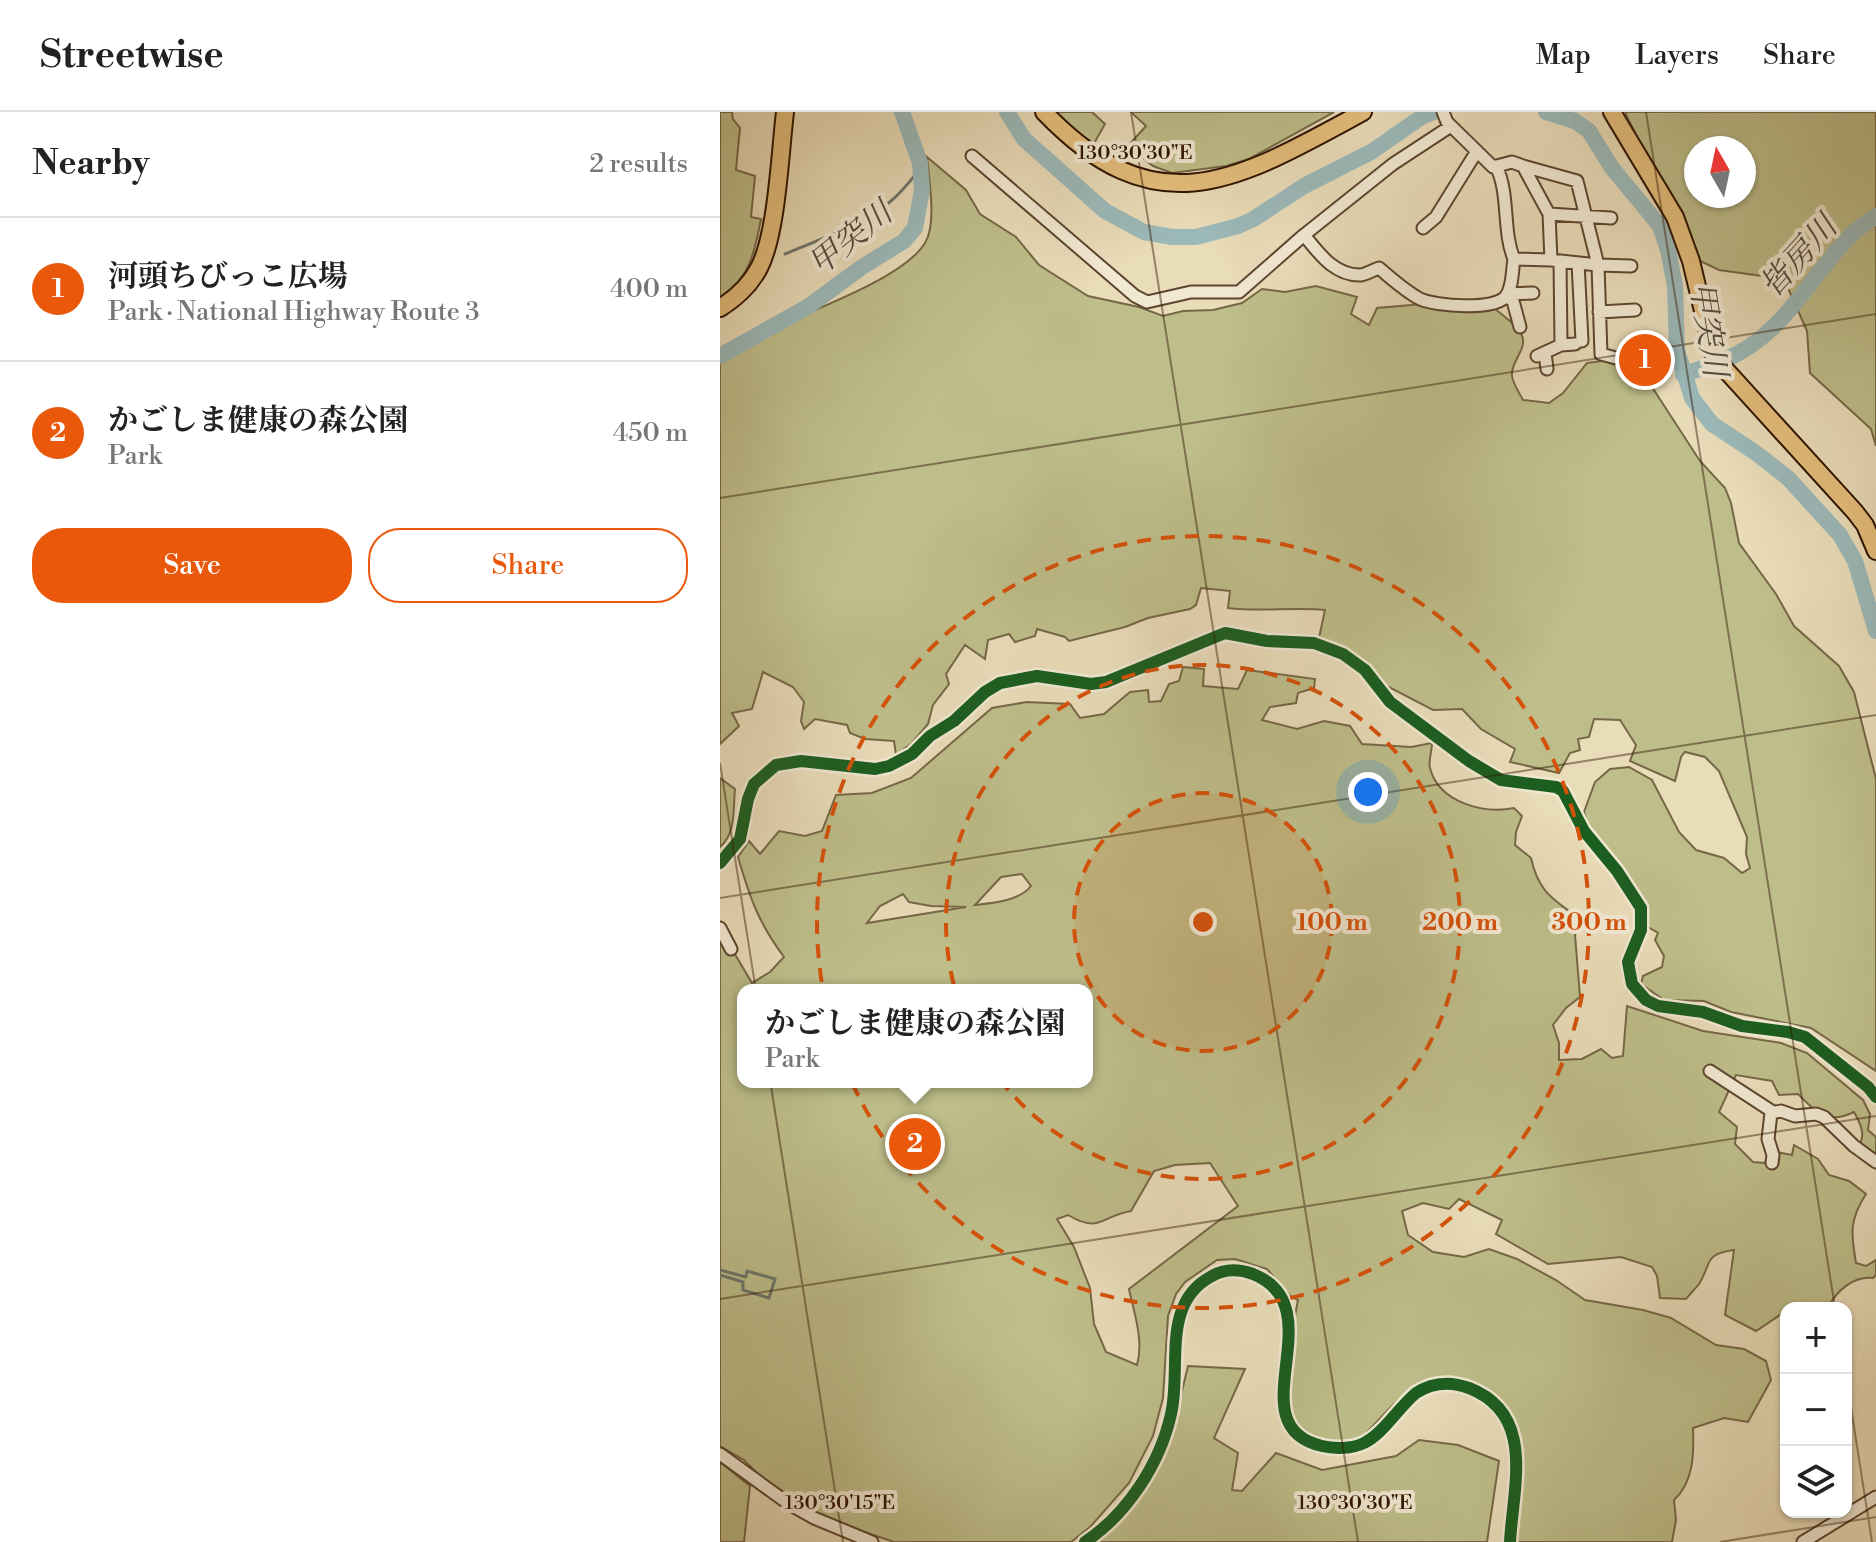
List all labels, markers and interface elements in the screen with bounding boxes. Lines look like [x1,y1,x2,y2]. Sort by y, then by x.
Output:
text: Streetwise [40,32,224,79]
text: Map [1536,38,1591,73]
text: Layers [1635,38,1719,73]
text: Share [1763,38,1836,73]
north arrow [1684,136,1756,208]
text: 130°30'30"E [1078,141,1192,166]
text: Nearby [32,143,150,185]
text: 2 results [589,148,688,180]
water label: 甲突川 [801,191,903,285]
water label: 皆房川 [1752,205,1848,306]
text: 河頭ちびっこ広場 [108,258,348,296]
text: 1 [52,273,64,305]
text: 400 m [610,273,688,305]
water label: 甲突川 [1681,279,1736,383]
text: Park · National Highway Route 3 [108,296,480,328]
pin: 1 [1619,330,1671,390]
text: かごしま健康の森公園 [108,402,408,440]
text: 2 [50,417,66,449]
text: 450 m [613,417,688,449]
text: Park [108,440,162,472]
button: Save [32,528,352,603]
button: Share [368,528,688,603]
your location [1348,772,1388,812]
centre of rings [1189,908,1217,936]
text: 100 m [1296,908,1368,938]
text: 200 m [1422,908,1498,938]
text: 300 m [1551,908,1627,938]
popup [737,984,1093,1088]
text: かごしま健康の森公園 [765,1005,1065,1043]
text: Park [765,1043,819,1075]
pin: 2 [889,1114,941,1174]
map controls [1780,1302,1852,1518]
button: + [1780,1302,1852,1374]
button: − [1780,1374,1852,1446]
button: layers [1780,1446,1852,1518]
text: 130°30'15"E [785,1491,895,1516]
text: 130°30'30"E [1298,1491,1412,1516]

